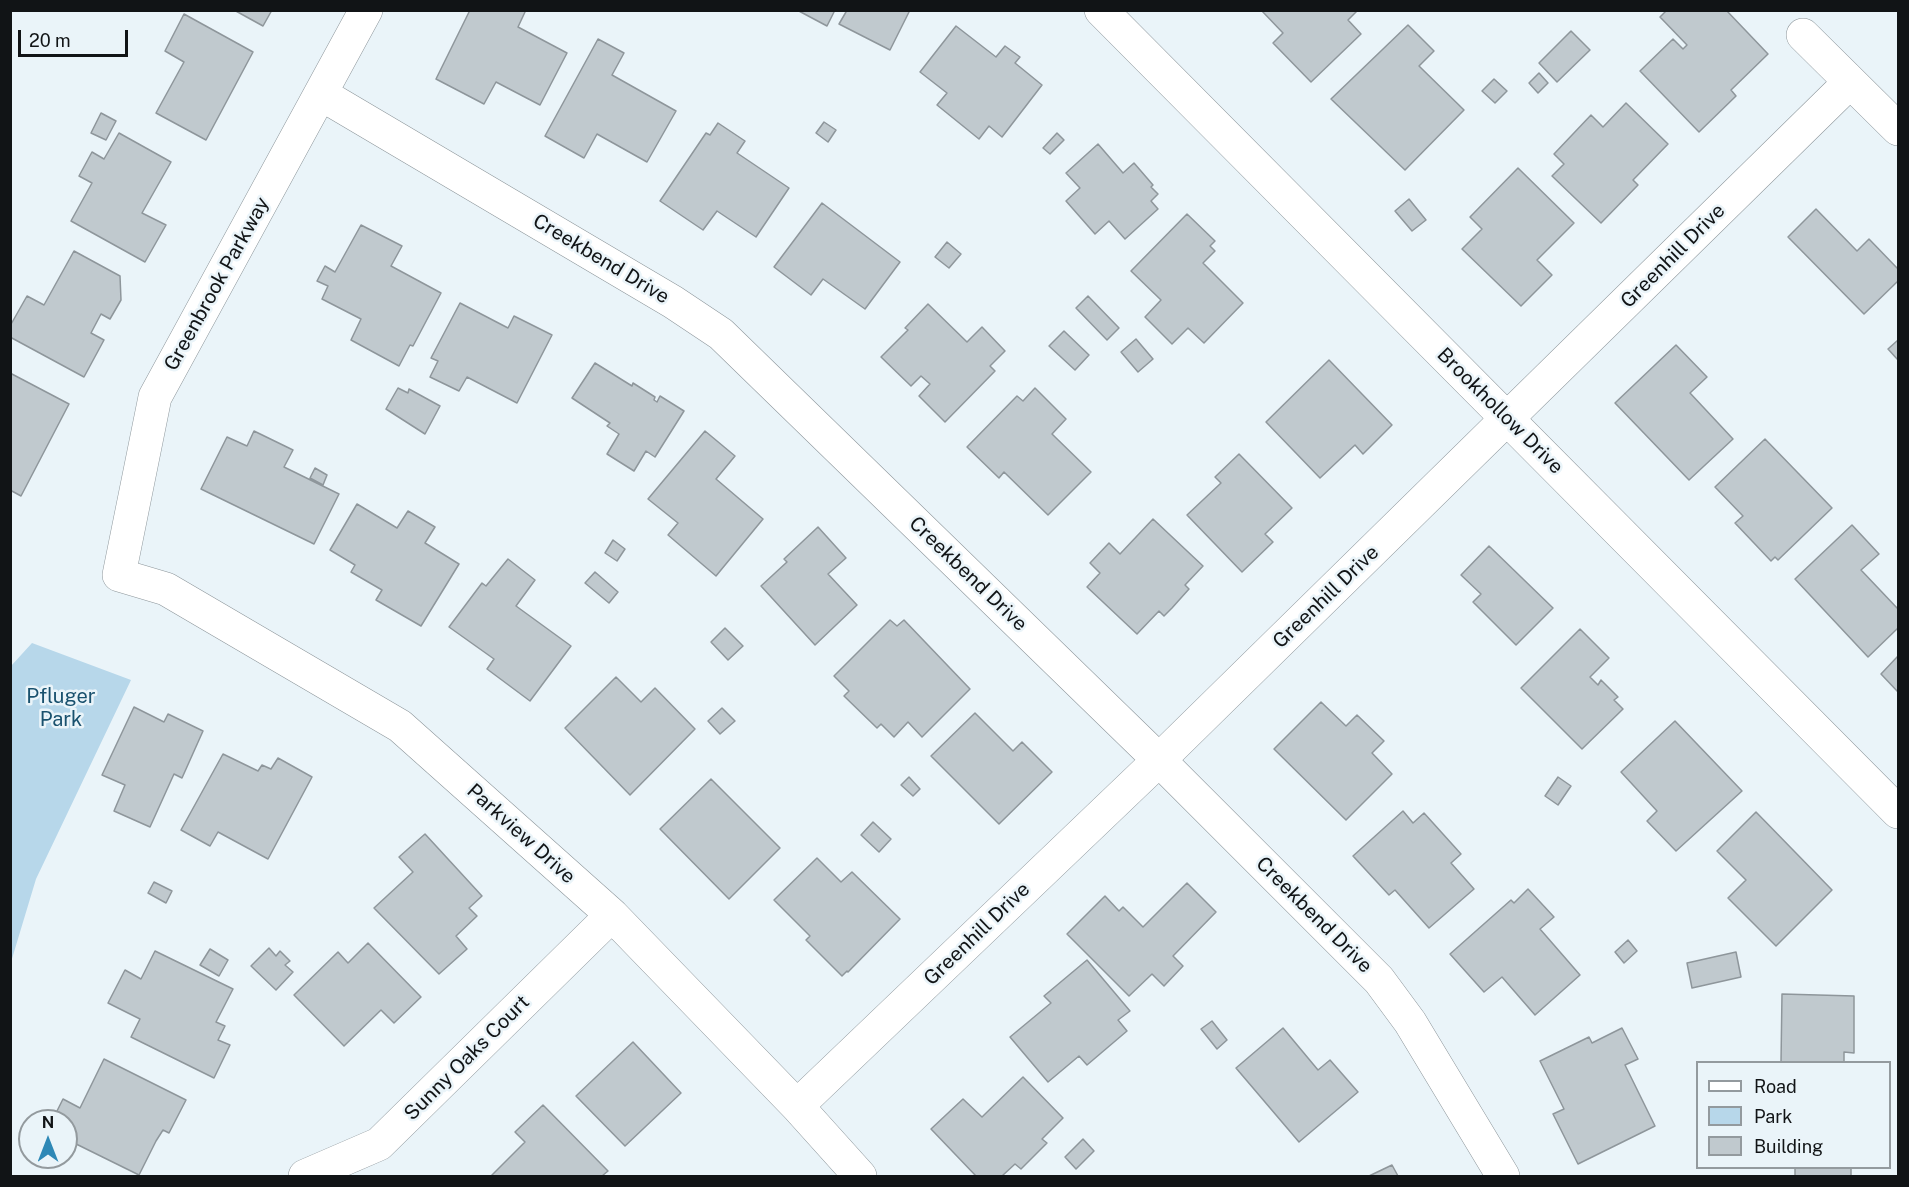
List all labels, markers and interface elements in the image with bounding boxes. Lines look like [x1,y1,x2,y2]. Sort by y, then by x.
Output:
scale bar [21,18,130,56]
text: 20 m [29,30,71,51]
street label: Greenbrook Parkway [159,193,275,375]
street label: Greenhill Drive [1616,199,1730,313]
street label: Creekbend Drive [528,209,674,309]
street label: Brookhollow Drive [1432,343,1568,479]
street label: Creekbend Drive [904,512,1032,636]
street label: Greenhill Drive [1268,541,1384,653]
park label: Pfluger Park [26,685,96,732]
street label: Parkview Drive [462,779,580,889]
street label: Creekbend Drive [1251,852,1377,978]
street label: Greenhill Drive [919,878,1035,990]
street label: Sunny Oaks Court [399,990,535,1126]
legend [1696,1061,1891,1169]
text: Road [1754,1076,1797,1097]
text: Park [1754,1106,1792,1127]
north arrow [18,1109,78,1169]
text: N [42,1113,54,1132]
text: Building [1754,1136,1823,1157]

